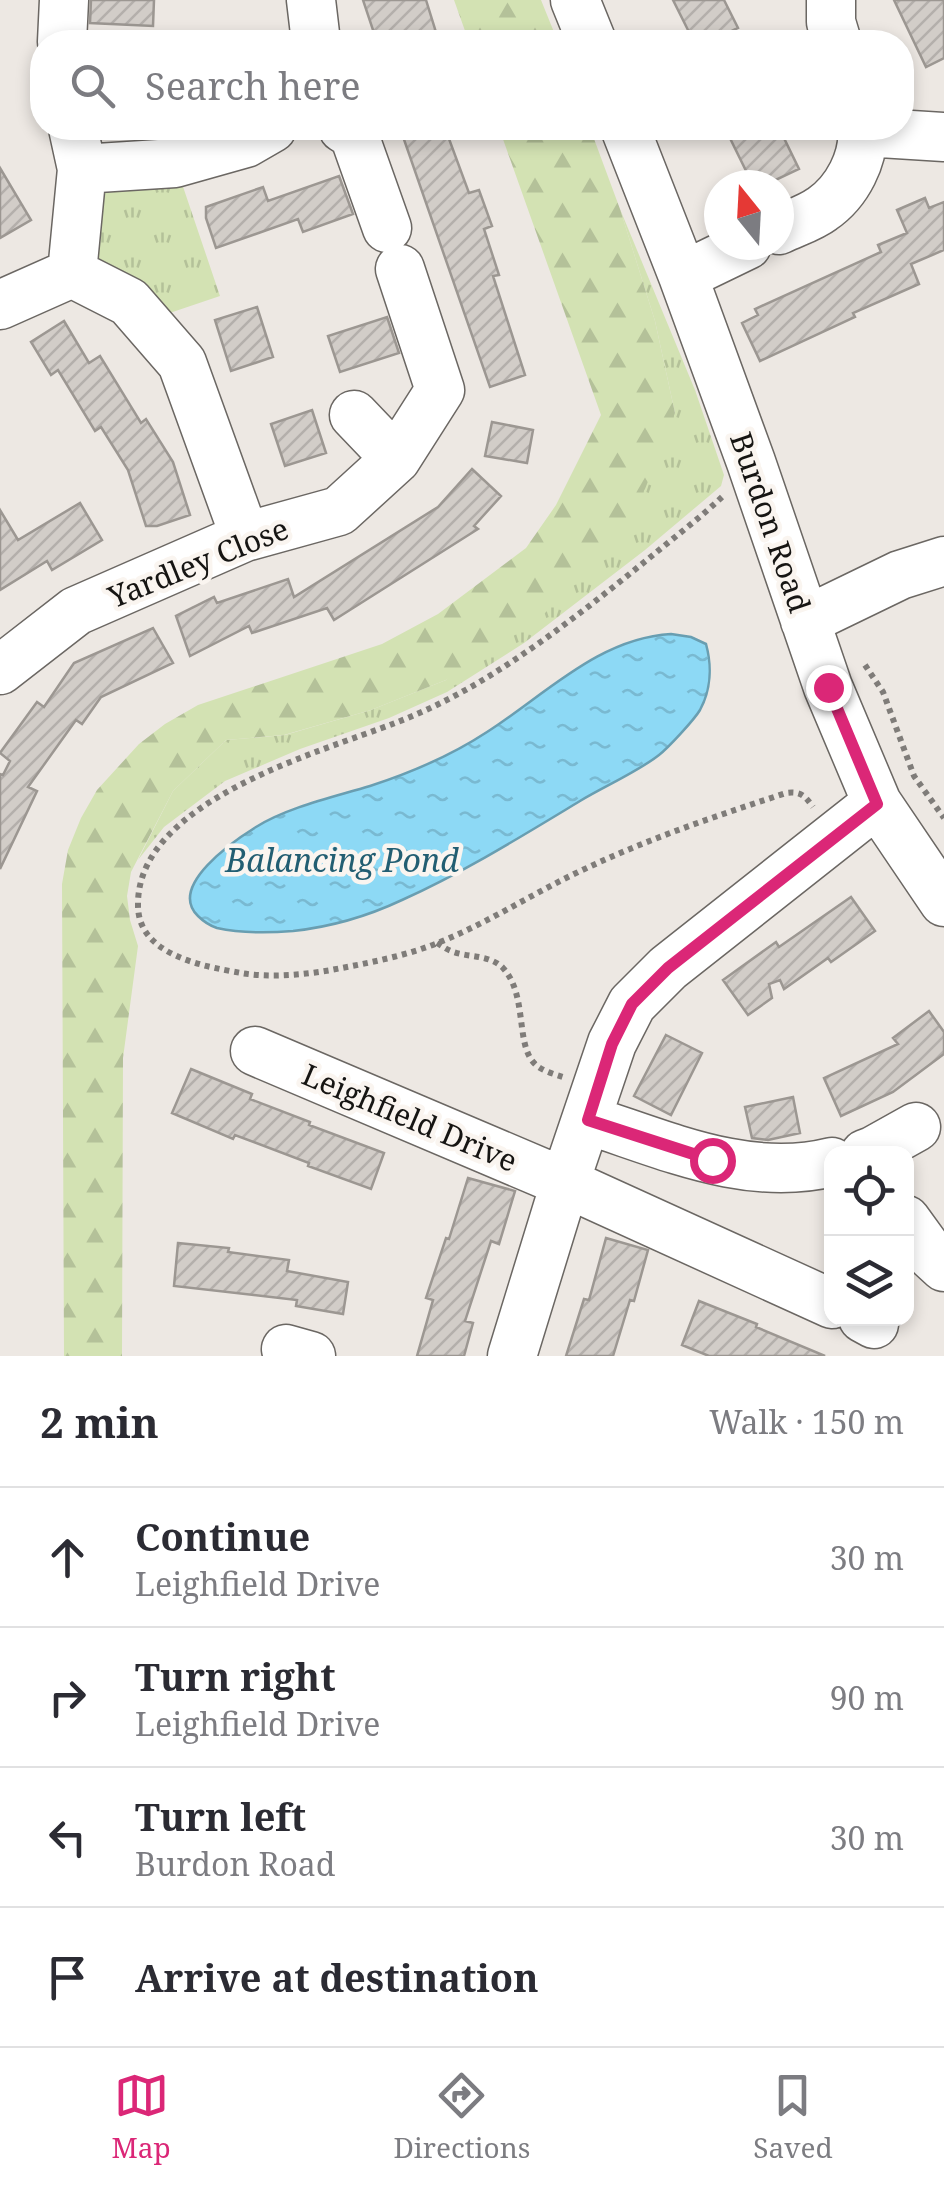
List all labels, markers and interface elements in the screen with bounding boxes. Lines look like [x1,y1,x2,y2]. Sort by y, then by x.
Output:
search box [30,30,914,140]
icon: search [65,58,120,113]
text: Search here [145,59,361,111]
north arrow [704,170,794,260]
street label: Burdon Road [721,426,821,618]
street label: Yardley Close [101,507,294,617]
route end [806,665,852,711]
water label: Balancing Pond [224,838,459,881]
street label: Leighfield Drive [296,1053,524,1181]
route start [690,1138,736,1184]
map controls [824,1146,914,1326]
button: locate [824,1146,914,1236]
button: layers [824,1236,914,1326]
text: 2 min [40,1393,159,1450]
text: Walk · 150 m [709,1400,904,1443]
text: Continue [135,1510,310,1562]
icon: ahead [40,1530,95,1585]
text: 30 m [830,1536,904,1579]
text: Leighfield Drive [135,1562,380,1605]
text: Turn right [135,1650,336,1702]
icon: right [40,1670,95,1725]
text: 90 m [830,1676,904,1719]
text: Leighfield Drive [135,1702,380,1745]
text: Turn left [135,1790,306,1842]
icon: left [40,1810,95,1865]
text: 30 m [830,1816,904,1859]
text: Burdon Road [135,1842,336,1885]
icon: arrive [40,1950,95,2005]
text: Arrive at destination [135,1951,539,2003]
tab: Map [111,2068,171,2166]
tab: Directions [393,2068,530,2166]
tab: Saved [753,2068,833,2166]

